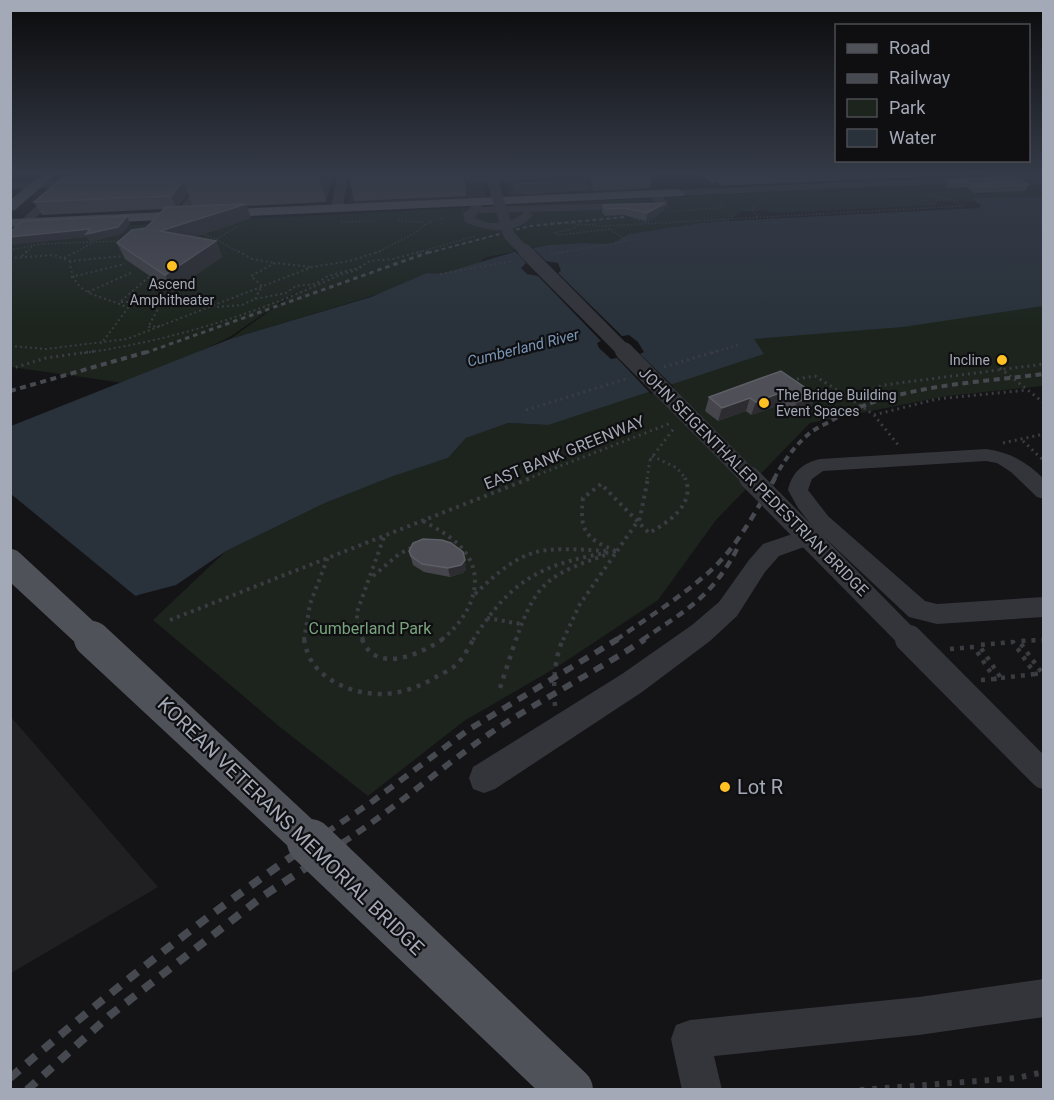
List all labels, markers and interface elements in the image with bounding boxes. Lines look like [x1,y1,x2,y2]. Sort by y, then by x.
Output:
legend [835,24,1030,162]
text: Road [889,37,930,58]
text: Railway [889,67,951,88]
text: Park [889,97,926,118]
text: Water [889,127,936,148]
marker: Ascend Amphitheater [165,259,179,273]
place label: Ascend Amphitheater [130,276,214,308]
water label: Cumberland River [465,325,582,371]
place label: Incline [949,352,990,368]
marker: Incline [995,353,1009,367]
street label: JOHN SEIGENTHALER PEDESTRIAN BRIDGE [635,363,872,600]
place label: The Bridge Building Event Spaces [776,387,897,419]
marker: The Bridge Building Event Spaces [757,396,771,410]
street label: EAST BANK GREENWAY [481,411,648,493]
park label: Cumberland Park [309,619,432,638]
street label: KOREAN VETERANS MEMORIAL BRIDGE [153,692,429,960]
place label: Lot R [737,775,783,799]
marker: Lot R [718,780,732,794]

